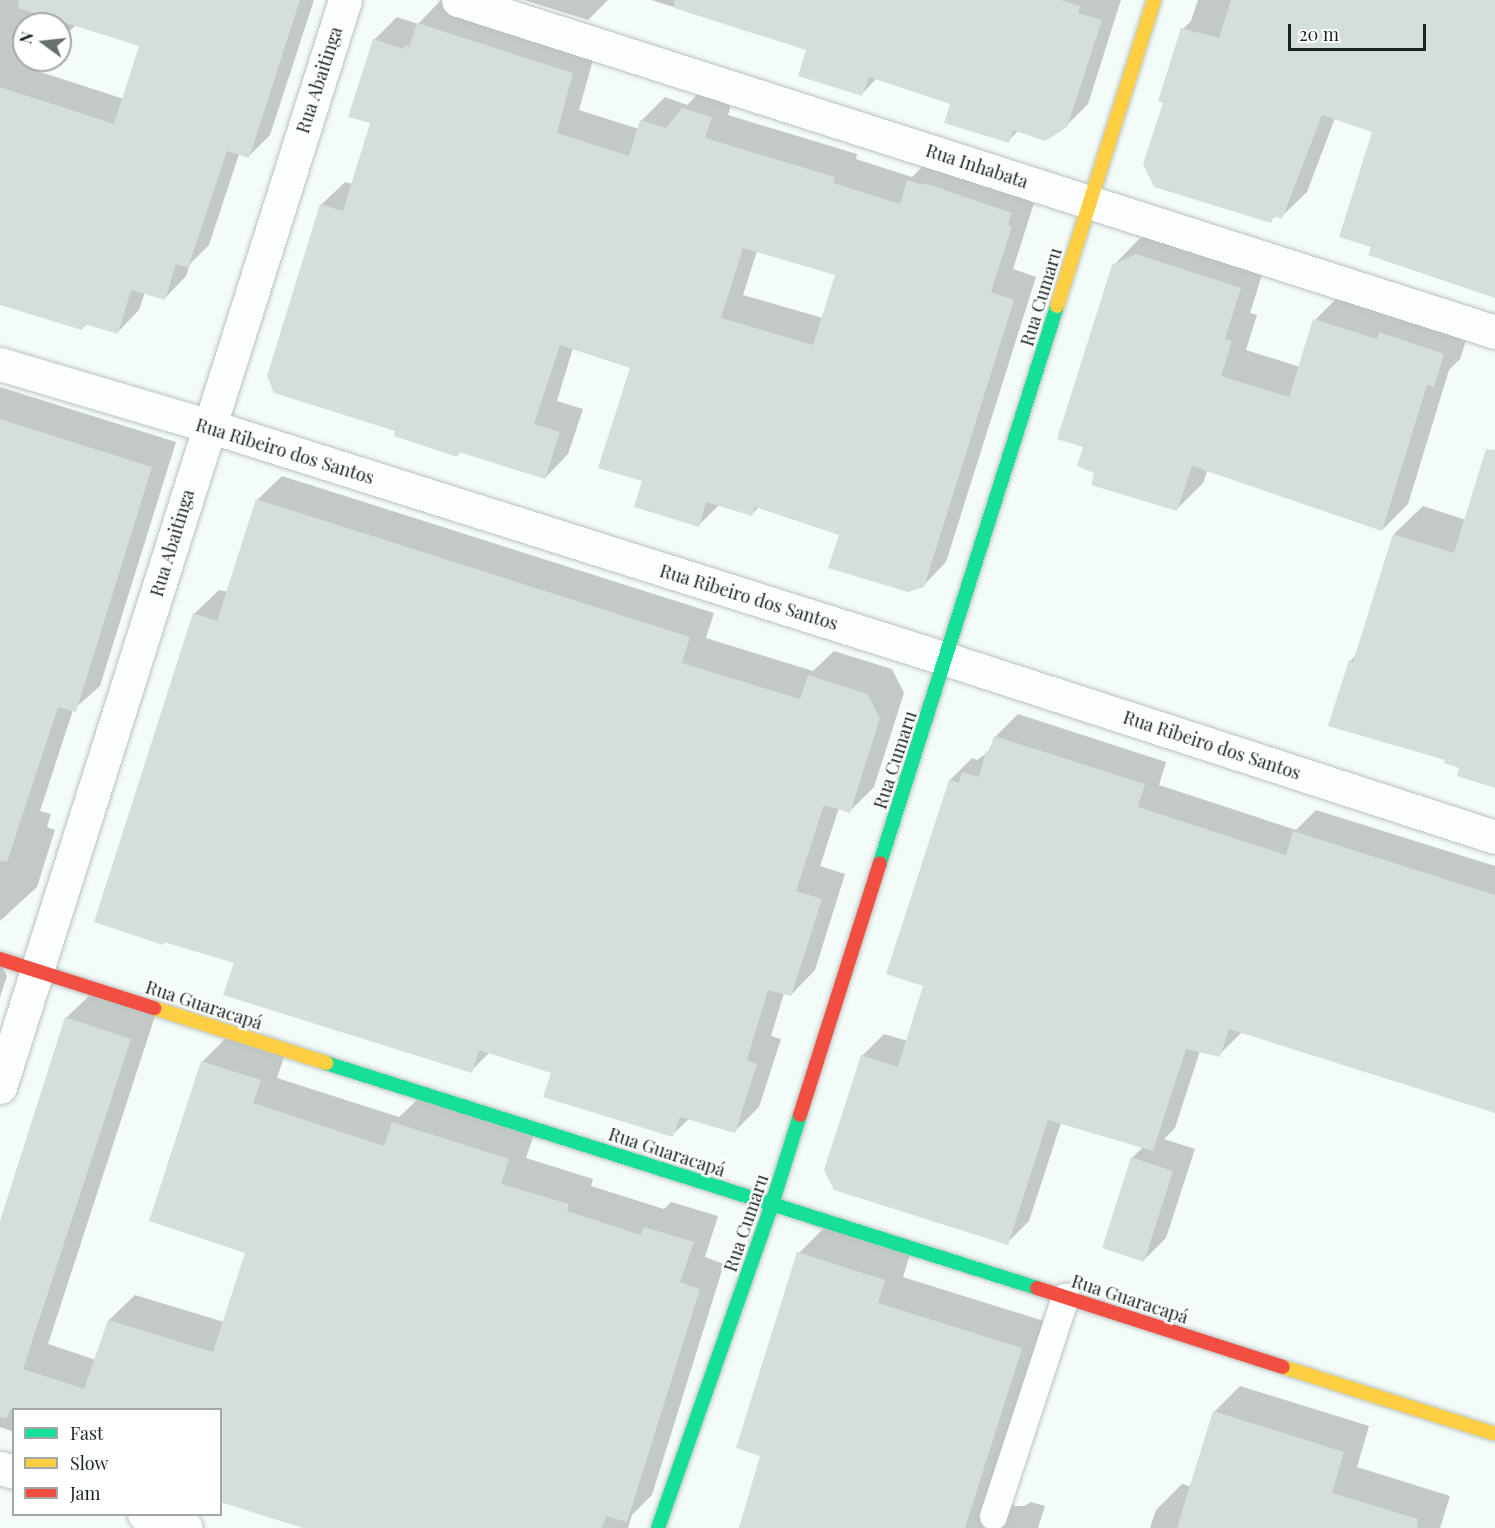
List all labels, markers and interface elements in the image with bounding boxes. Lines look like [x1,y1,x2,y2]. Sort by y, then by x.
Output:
north arrow [12,12,72,72]
scale bar [1291,12,1429,50]
text: 20 m [1299,22,1339,46]
street label: Rua Abaitinga [291,24,347,136]
text: N [14,29,38,46]
street label: Rua Inhabata [923,139,1031,193]
street label: Rua Cumaru [1016,245,1066,349]
street label: Rua Ribeiro dos Santos [193,414,377,488]
street label: Rua Abaitinga [145,486,199,600]
street label: Rua Ribeiro dos Santos [657,560,841,634]
street label: Rua Ribeiro dos Santos [1120,706,1304,784]
street label: Rua Cumaru [869,708,921,812]
street label: Rua Guaracapá [143,976,265,1034]
street label: Rua Guaracapá [606,1123,728,1181]
street label: Rua Cumaru [719,1171,773,1275]
street label: Rua Guaracapá [1069,1270,1191,1328]
legend [12,1408,222,1516]
text: Fast [70,1421,103,1445]
text: Slow [70,1451,108,1475]
text: Jam [70,1481,100,1505]

